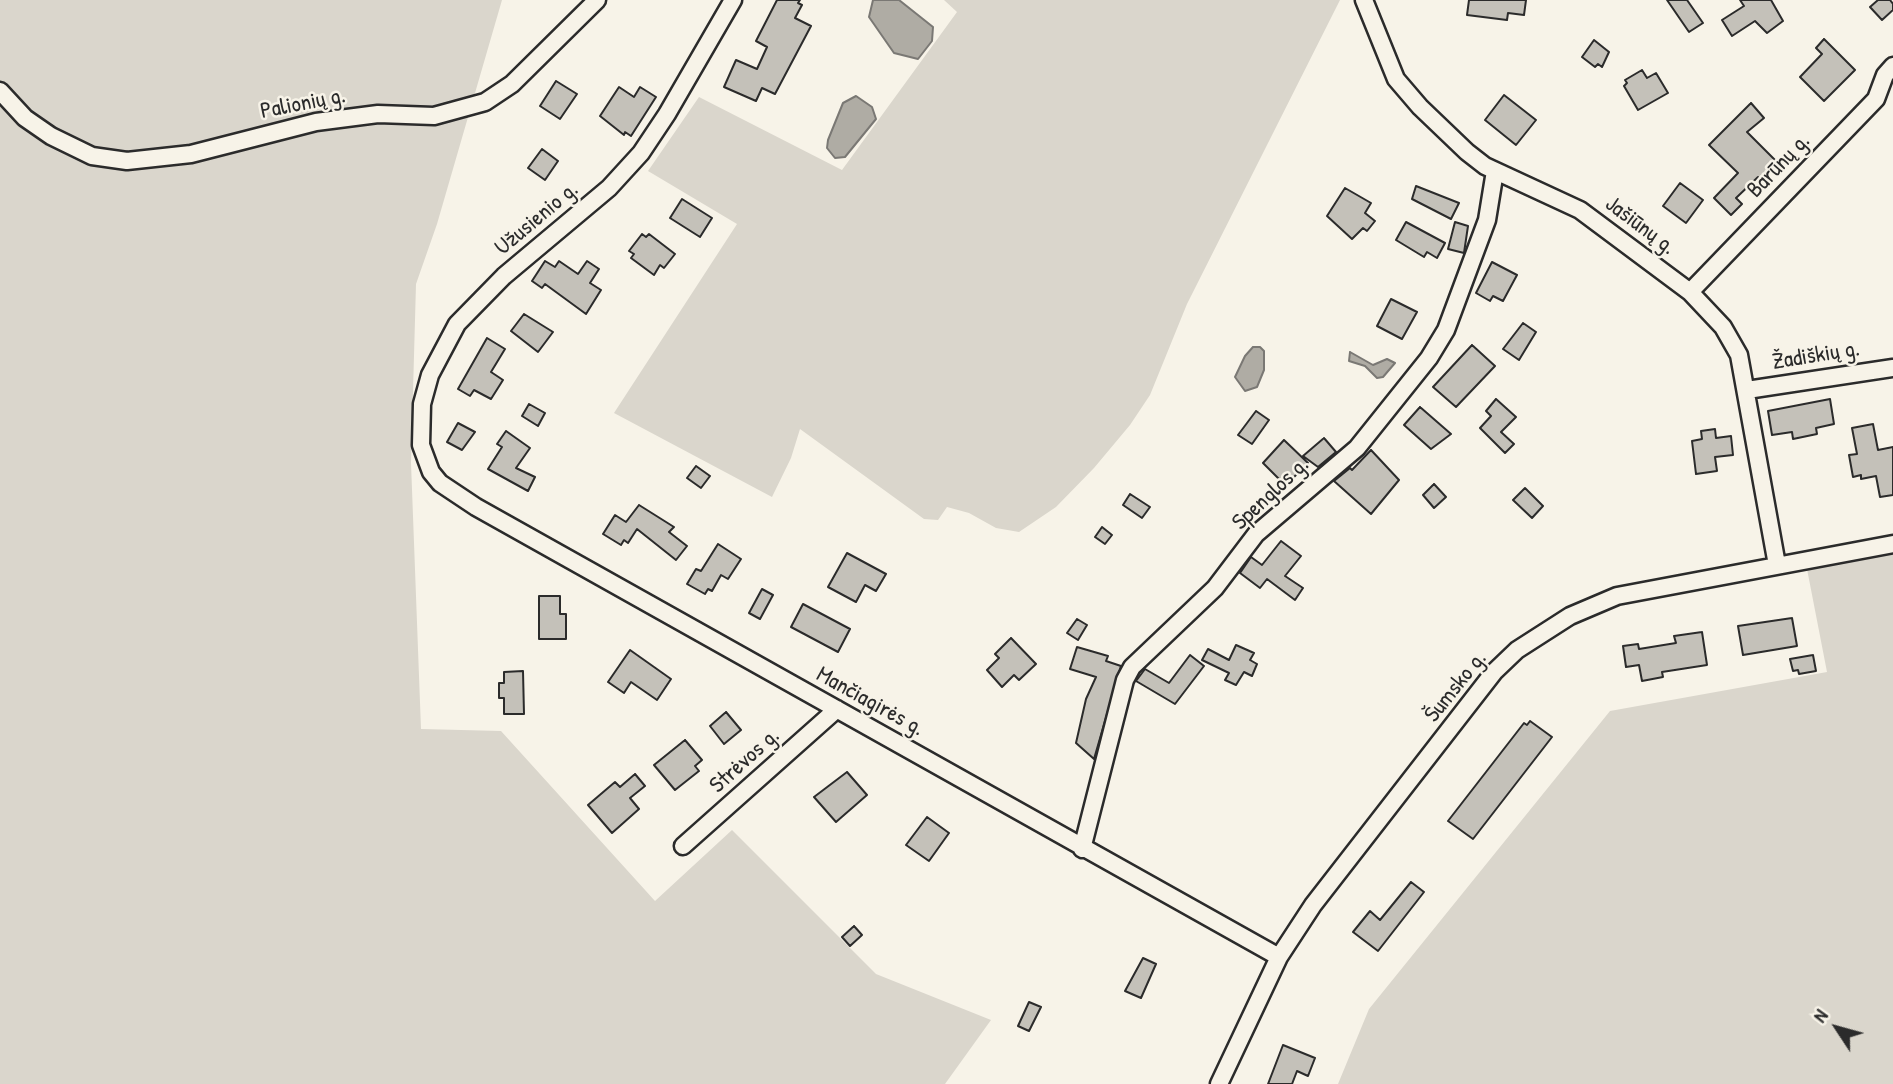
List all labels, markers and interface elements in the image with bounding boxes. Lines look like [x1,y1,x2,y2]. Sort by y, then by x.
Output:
street label: Palionių g. [258,82,348,126]
street label: Barūnų g. [1742,128,1816,204]
street label: Užusienio g. [490,176,584,262]
street label: Jašiūnų g. [1599,191,1681,261]
street label: Žadiškių g. [1770,335,1862,377]
street label: Spenglos g. [1227,452,1315,536]
street label: Šumsko g. [1419,646,1493,728]
street label: Mančiagirės g. [811,661,929,743]
street label: Strėvos g. [704,723,786,799]
north arrow [1802,993,1872,1063]
text: N [1807,1004,1833,1027]

